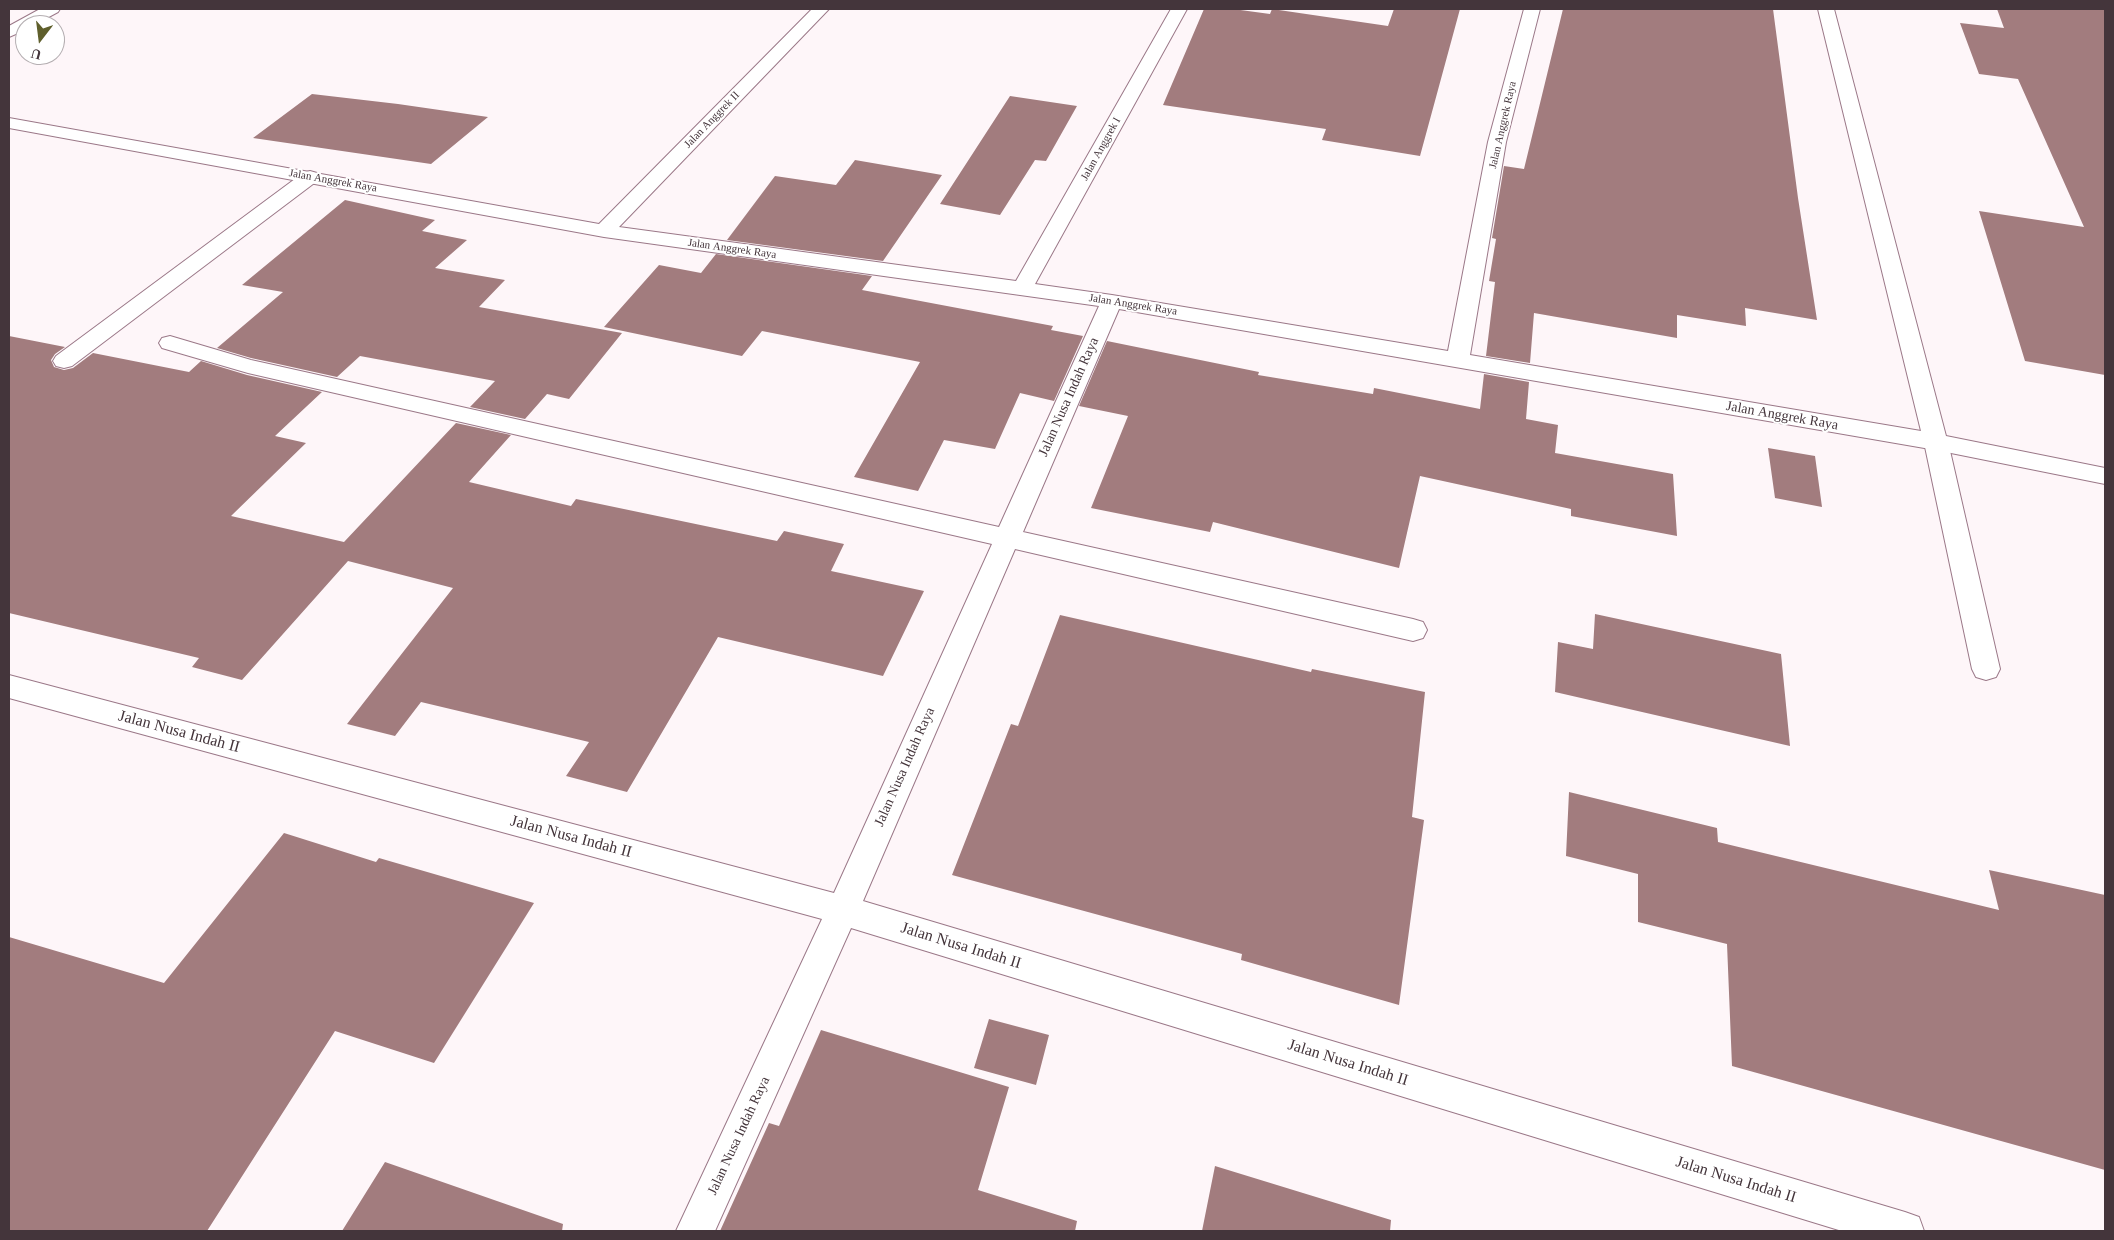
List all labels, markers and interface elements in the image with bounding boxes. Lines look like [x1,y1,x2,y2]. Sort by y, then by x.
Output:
north arrow [15,15,65,65]
text: U [29,45,43,63]
street label: Jalan Anggrek Raya [1487,80,1519,170]
street label: Jalan Anggrek II [682,89,742,151]
street label: Jalan Anggrek I [1078,115,1124,183]
street label: Jalan Anggrek Raya [288,167,378,195]
street label: Jalan Anggrek Raya [687,236,777,262]
street label: Jalan Anggrek Raya [1088,292,1178,318]
street label: Jalan Nusa Indah Raya [1035,335,1103,459]
street label: Jalan Anggrek Raya [1725,398,1839,434]
street label: Jalan Nusa Indah Raya [871,705,939,829]
street label: Jalan Nusa Indah II [116,707,242,757]
street label: Jalan Nusa Indah II [508,812,634,862]
street label: Jalan Nusa Indah II [898,919,1024,973]
street label: Jalan Nusa Indah II [1285,1036,1411,1090]
street label: Jalan Nusa Indah Raya [704,1074,774,1198]
street label: Jalan Nusa Indah II [1673,1153,1799,1207]

